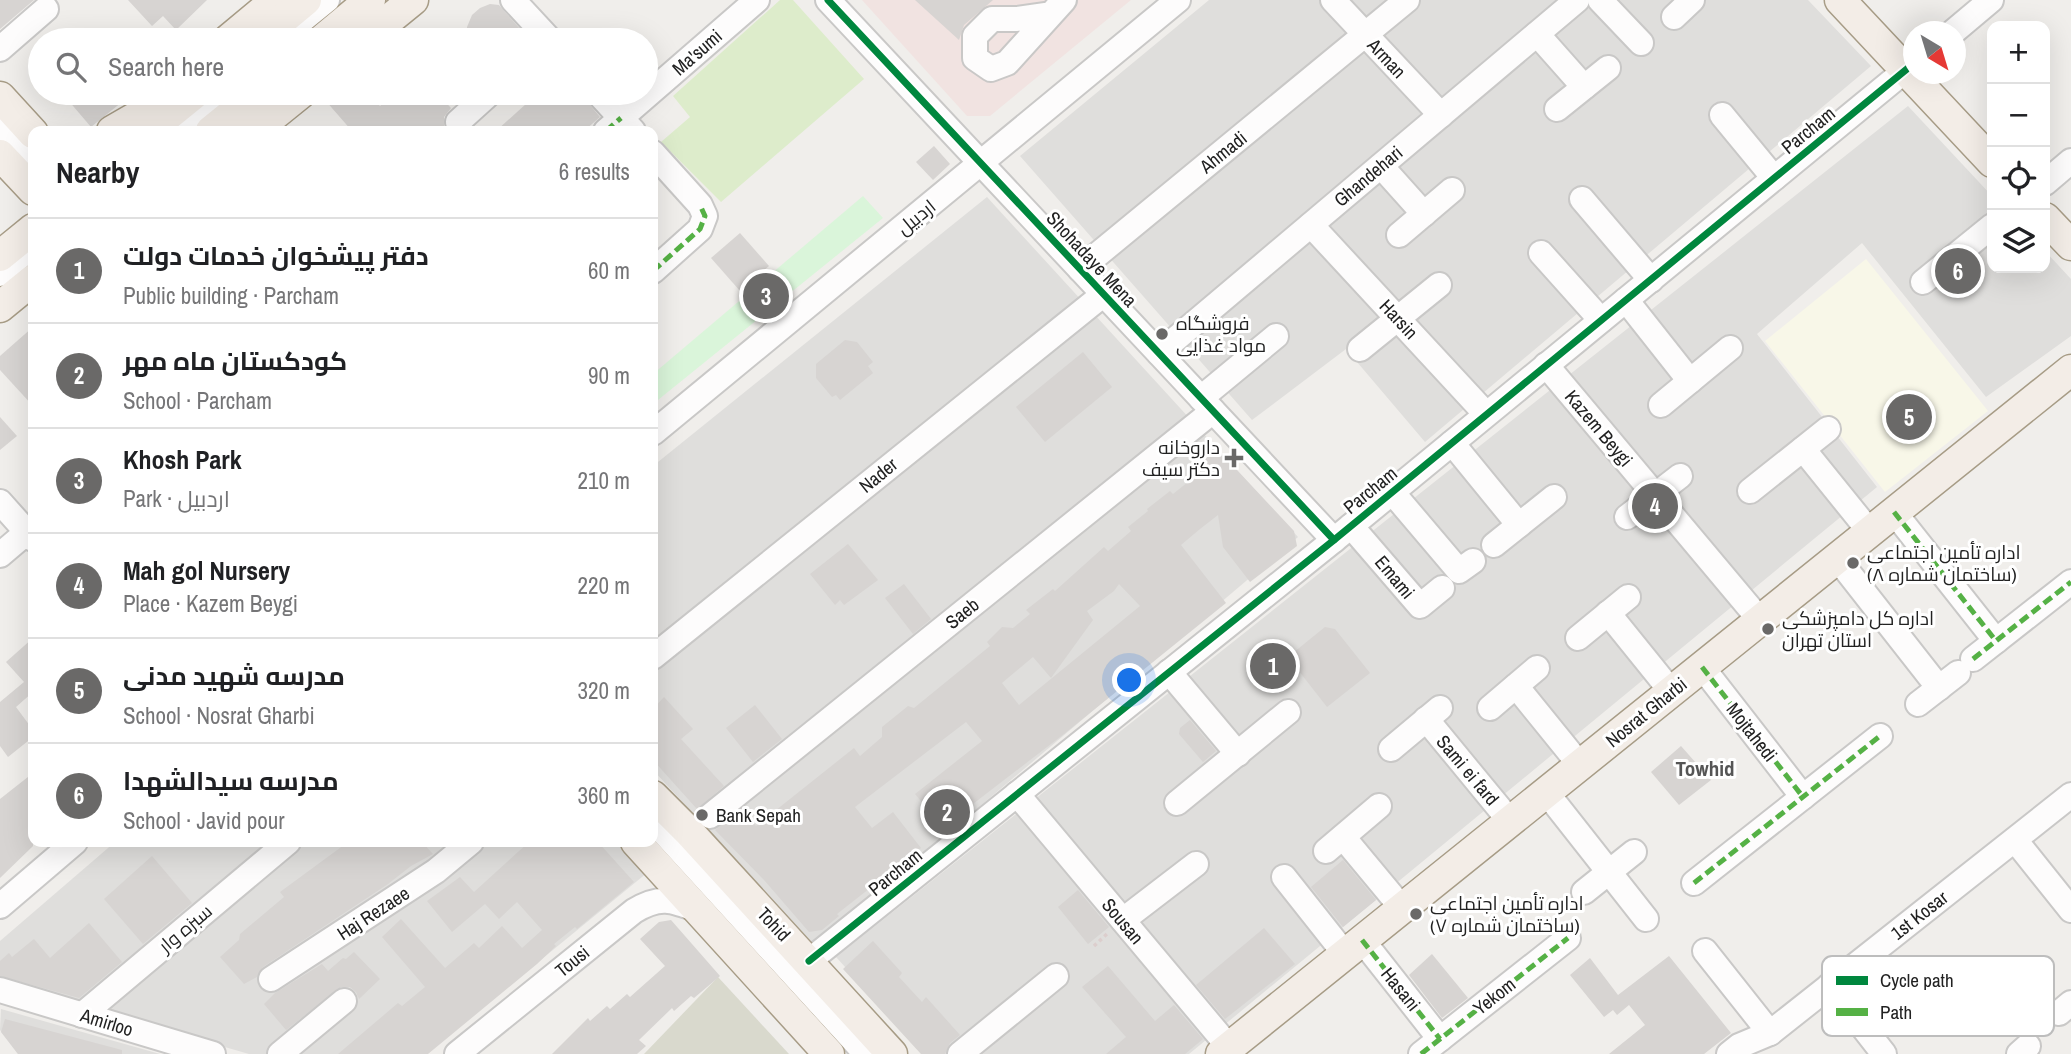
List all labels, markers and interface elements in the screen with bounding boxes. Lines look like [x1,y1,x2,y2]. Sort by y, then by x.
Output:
north arrow [1903,21,1966,84]
map controls [1987,21,2050,273]
button: + [1987,21,2050,84]
street label: Ma'sumi [666,23,728,81]
search box [28,28,658,105]
street label: Arman [1361,32,1412,84]
icon: search [52,48,90,86]
text: Search here [108,49,224,84]
button: − [1987,84,2050,147]
street label: Parcham [1776,100,1840,160]
street label: Ahmadi [1193,125,1252,180]
street label: Ghandehari [1328,140,1408,212]
button: locate [1987,147,2050,210]
text: Nearby [56,152,139,192]
text: 6 results [559,156,630,187]
street label: اردبیل [891,193,941,241]
street label: Shohadaye Mena [1041,205,1143,313]
button: layers [1987,210,2050,273]
text: دفتر پیشخوان خدمات دولت [123,238,429,273]
pin: 6 [1935,245,1981,297]
text: 1 [74,255,84,286]
text: 60 m [588,255,630,286]
pin: 3 [743,270,789,322]
text: Public building · Parcham [123,280,339,311]
street label: Harsin [1374,293,1424,345]
place label: فروشگاه مواد غذایی [1176,310,1266,358]
marker: فروشگاه مواد غذایی [1154,326,1170,342]
text: کودکستان ماه مهر [123,343,347,378]
text: 2 [74,360,84,391]
text: 90 m [588,360,630,391]
street label: Kazem Beygi [1559,384,1639,472]
text: School · Parcham [123,385,272,416]
pin: 5 [1886,391,1932,443]
place label: داروخانه دکتر سیف [1142,434,1220,482]
text: Khosh Park [123,442,241,477]
marker: داروخانه دکتر سیف [1226,450,1242,466]
street label: Nader [853,451,903,498]
street label: Parcham [1338,460,1402,520]
text: 3 [74,465,84,496]
text: 210 m [578,465,630,496]
pin: 4 [1632,480,1678,532]
text: Park · اردبیل [123,483,230,514]
place label: اداره تأمین اجتماعی (ساختمان شماره ۸) [1867,539,2021,587]
street label: Emami [1369,550,1421,604]
text: Mah gol Nursery [123,553,290,588]
marker: اداره تأمین اجتماعی (ساختمان شماره ۸) [1845,555,1861,571]
text: 4 [74,570,84,601]
text: 220 m [578,570,630,601]
text: Place · Kazem Beygi [123,588,298,619]
street label: Saeb [940,591,984,635]
place label: اداره کل دامپزشکی استان تهران [1782,605,1934,653]
marker: اداره کل دامپزشکی استان تهران [1760,621,1776,637]
pin: 1 [1250,640,1296,692]
text: مدرسه شهید مدنی [123,658,345,693]
your location [1112,663,1146,697]
street label: Nosrat Gharbi [1600,671,1692,753]
text: 5 [74,675,84,706]
text: 320 m [578,675,630,706]
street label: Mojtahedi [1721,697,1783,767]
text: School · Nosrat Gharbi [123,700,315,731]
street label: Sami ei fard [1431,729,1505,811]
district label: Towhid [1675,754,1735,783]
text: مدرسه سیدالشهدا [123,763,339,798]
text: 6 [74,780,84,811]
text: 360 m [578,780,630,811]
pin: 2 [924,786,970,838]
place label: Bank Sepah [716,802,801,828]
text: School · Javid pour [123,805,284,836]
marker: Bank Sepah [694,807,710,823]
street label: Parcham [863,842,927,902]
street label: Haj Rezaee [332,880,414,946]
street label: 1st Kosar [1885,884,1954,946]
place label: اداره تأمین اجتماعی (ساختمان شماره ۷) [1430,890,1584,938]
street label: Sousan [1096,892,1150,950]
street label: سبزه‌ وار [152,898,217,959]
street label: Tohid [751,901,797,947]
marker: اداره تأمین اجتماعی (ساختمان شماره ۷) [1408,906,1424,922]
street label: Tousi [549,939,595,983]
legend [1822,956,2054,1036]
street label: Hasani [1375,962,1427,1016]
text: Cycle path [1880,967,1954,993]
street label: Yekom [1467,971,1521,1021]
text: Path [1880,999,1912,1025]
street label: Amirloo [77,1001,136,1042]

